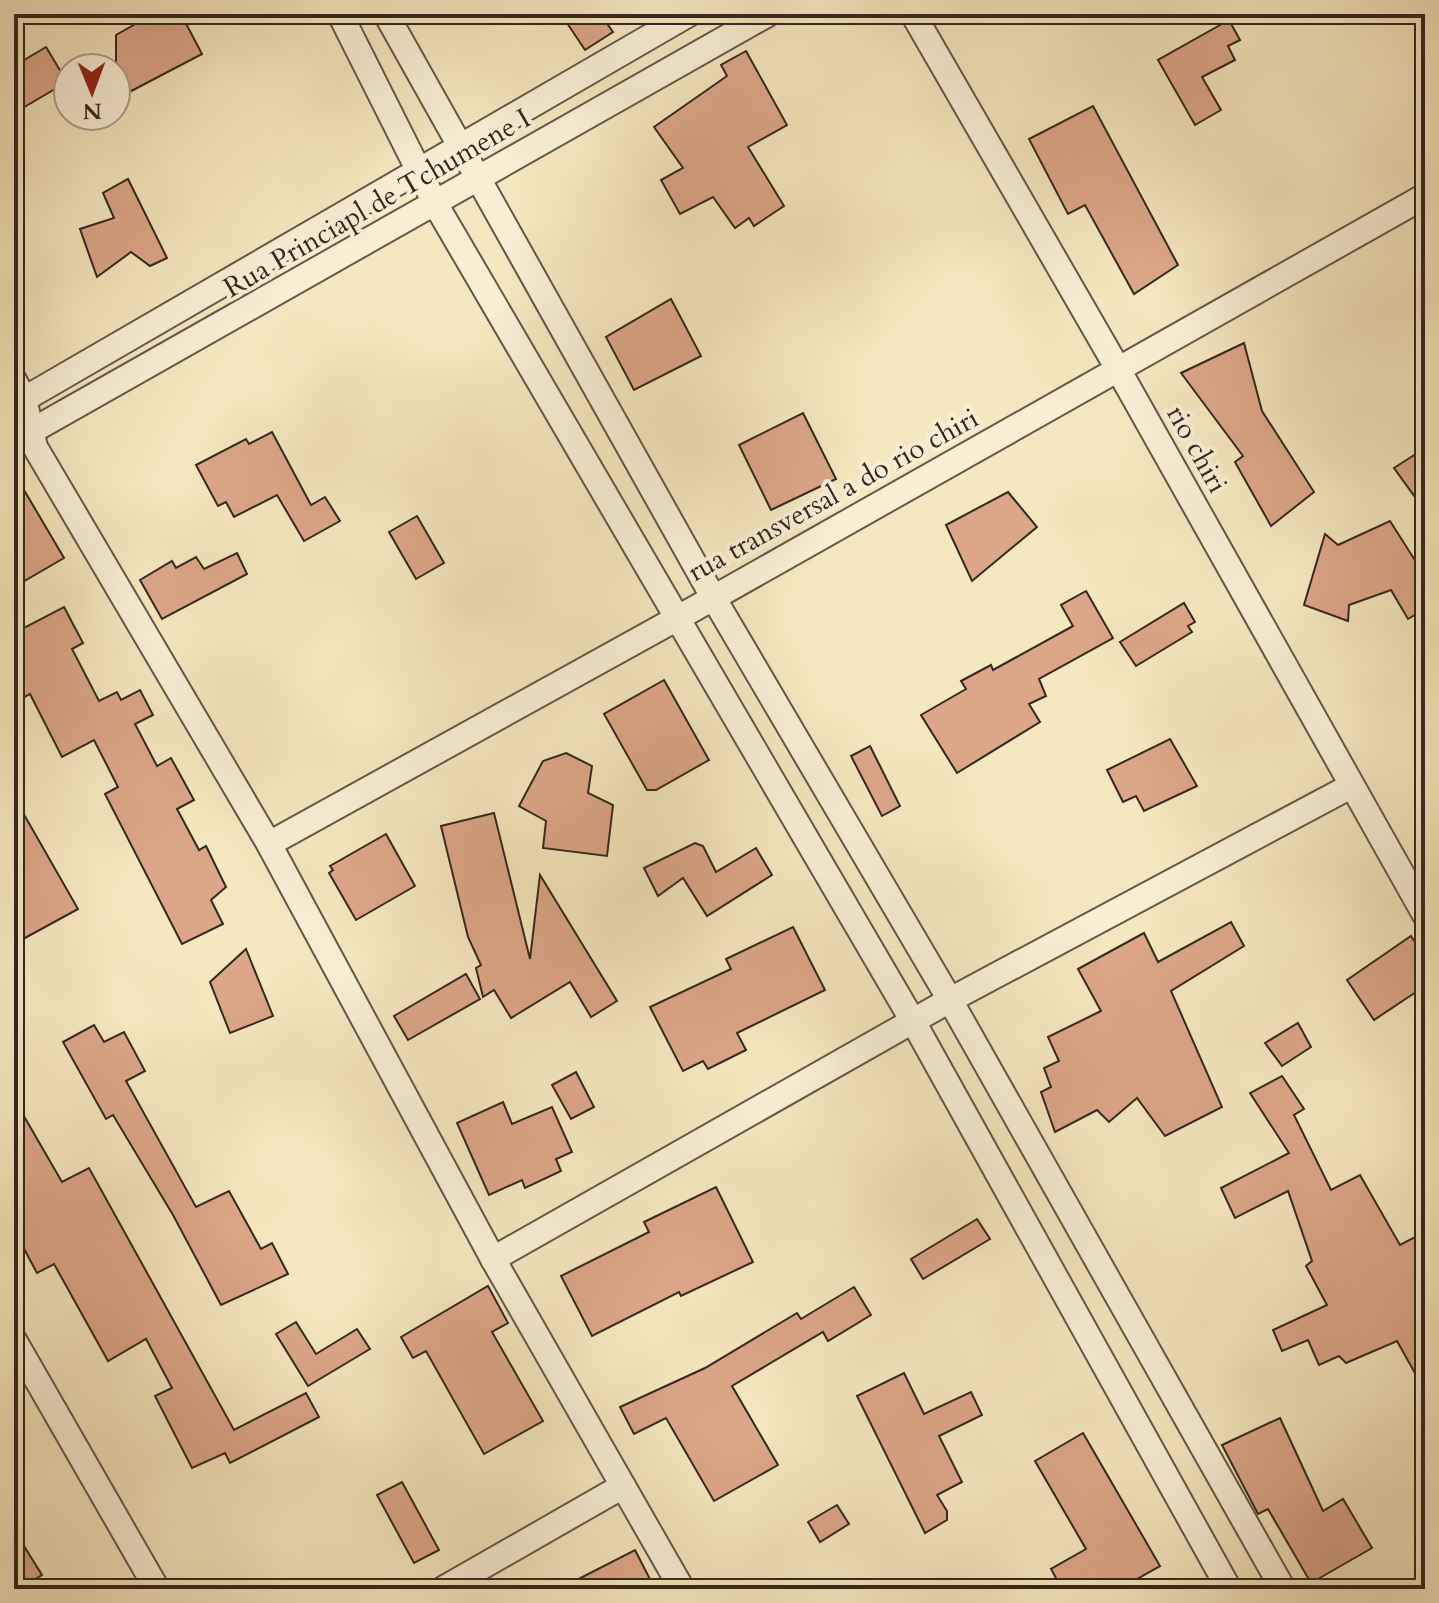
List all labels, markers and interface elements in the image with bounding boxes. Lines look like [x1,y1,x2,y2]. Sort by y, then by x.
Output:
north arrow [52,52,132,132]
text: N [83,96,102,126]
street label: Rua Princiapl de Tchumene I [217,99,537,307]
street label: rio chiri [1157,398,1237,500]
street label: rua transversal a do rio chiri [681,399,985,591]

